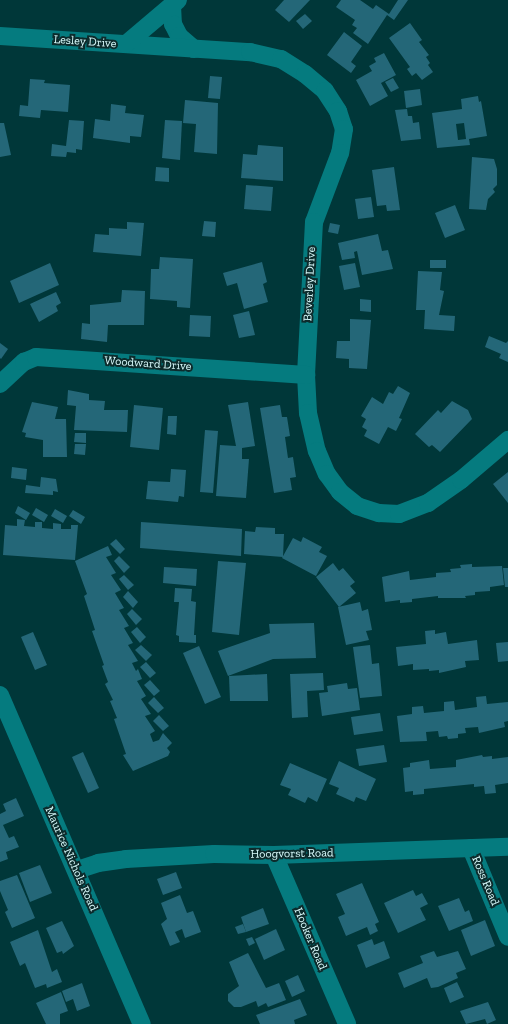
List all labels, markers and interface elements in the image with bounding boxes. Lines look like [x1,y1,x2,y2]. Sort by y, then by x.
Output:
street label: Lesley Drive [53,33,117,51]
street label: Beverley Drive [301,246,319,322]
street label: Woodward Drive [104,354,192,374]
street label: Maurice Nichols Road [42,805,100,913]
street label: Hoogvorst Road [250,846,334,862]
street label: Ross Road [468,854,502,908]
street label: Hooker Road [290,906,330,972]

